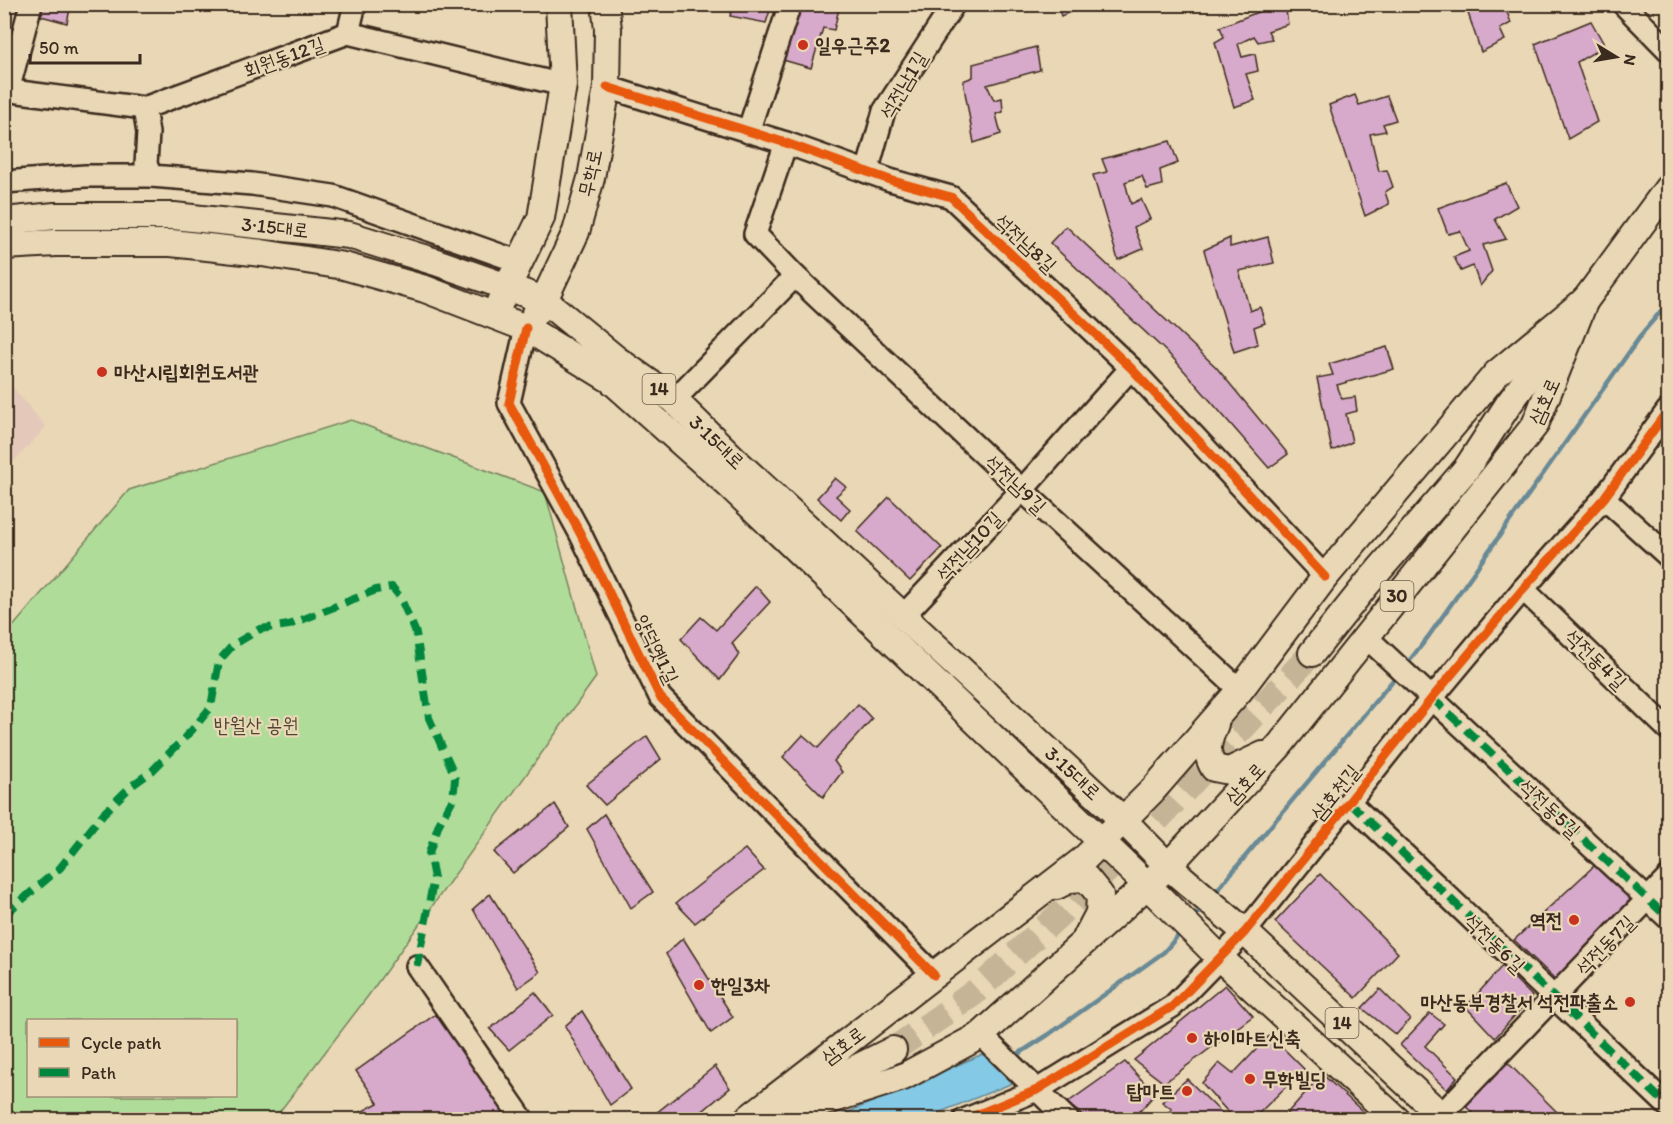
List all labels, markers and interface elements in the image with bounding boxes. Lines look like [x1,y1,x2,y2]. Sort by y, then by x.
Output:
scale bar [30,27,140,65]
north arrow [1586,27,1646,87]
street label: 회원동12길 [240,31,328,83]
place label: 일우근주2 [815,33,890,57]
text: 50 m [39,37,79,59]
marker: 일우근주2 [796,38,810,52]
street label: 석전남1길 [874,47,932,123]
text: N [1620,53,1641,67]
street label: 무학로 [573,147,607,199]
street label: 석전남8길 [990,209,1062,277]
street label: 3·15대로 [240,212,310,242]
place label: 마산시립회원도서관 [114,360,259,384]
marker: 마산시립회원도서관 [95,365,109,379]
road number: 14 [642,374,676,404]
street label: 삼호로 [1523,374,1565,428]
street label: 3·15대로 [684,410,750,474]
street label: 석전남9길 [980,450,1052,518]
street label: 석전남10길 [931,506,1007,586]
road number: 30 [1380,581,1414,611]
street label: 양덕옛1길 [630,611,684,687]
street label: 석전동4길 [1560,624,1632,694]
park label: 반월산 공원 [214,713,298,737]
street label: 3·15대로 [1040,741,1106,805]
street label: 삼호로 [1220,757,1270,809]
street label: 삼호천길 [1305,759,1365,825]
street label: 석전동5길 [1514,774,1586,842]
street label: 석전동6길 [1460,908,1530,978]
place label: 역전 [1530,908,1562,932]
street label: 석전동7길 [1571,910,1639,980]
marker: 역전 [1567,913,1581,927]
place label: 한일3차 [710,973,770,997]
marker: 한일3차 [692,978,706,992]
place label: 마산동부경찰서 석전파출소 [1420,990,1618,1014]
marker: 마산동부경찰서 석전파출소 [1623,995,1637,1009]
road number: 14 [1326,1008,1358,1038]
legend [27,1019,237,1097]
street label: 삼호로 [816,1021,870,1069]
place label: 하이마트신축 [1204,1026,1301,1050]
marker: 하이마트신축 [1185,1031,1199,1045]
text: Cycle path [81,1032,162,1054]
text: Path [81,1062,116,1084]
place label: 무학빌딩 [1262,1067,1326,1091]
marker: 무학빌딩 [1243,1072,1257,1086]
place label: 탑마트 [1127,1079,1175,1103]
marker: 탑마트 [1180,1084,1194,1098]

